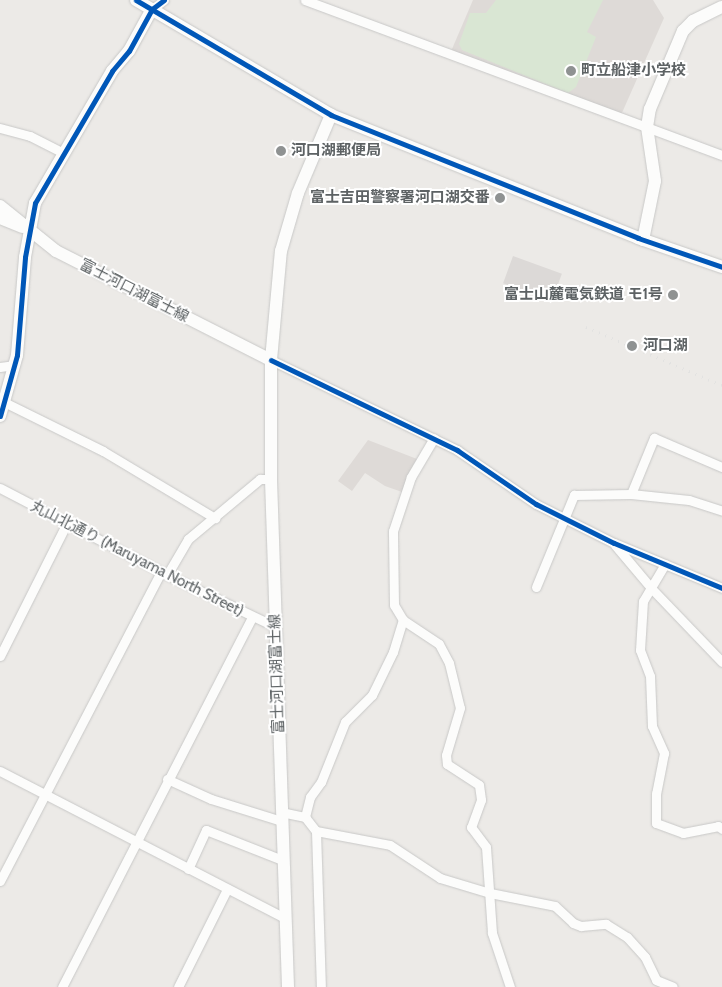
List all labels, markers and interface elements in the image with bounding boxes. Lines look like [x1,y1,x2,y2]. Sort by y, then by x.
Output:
place label: 町立船津小学校 [581,62,686,80]
marker: 町立船津小学校 [565,65,577,77]
place label: 河口湖郵便局 [291,142,381,160]
marker: 河口湖郵便局 [275,145,287,157]
place label: 富士吉田警察署河口湖交番 [310,189,490,207]
marker: 富士吉田警察署河口湖交番 [494,192,506,204]
street label: 富士河口湖富士線 [76,256,192,326]
place label: 富士山麓電気鉄道 モ1号 [504,286,663,304]
marker: 富士山麓電気鉄道 モ1号 [667,289,679,301]
place label: 河口湖 [643,337,688,355]
marker: 河口湖 [625,339,639,353]
street label: 丸山北通り (Maruyama North Street) [28,497,246,621]
street label: 富士河口湖富士線 [266,614,288,734]

